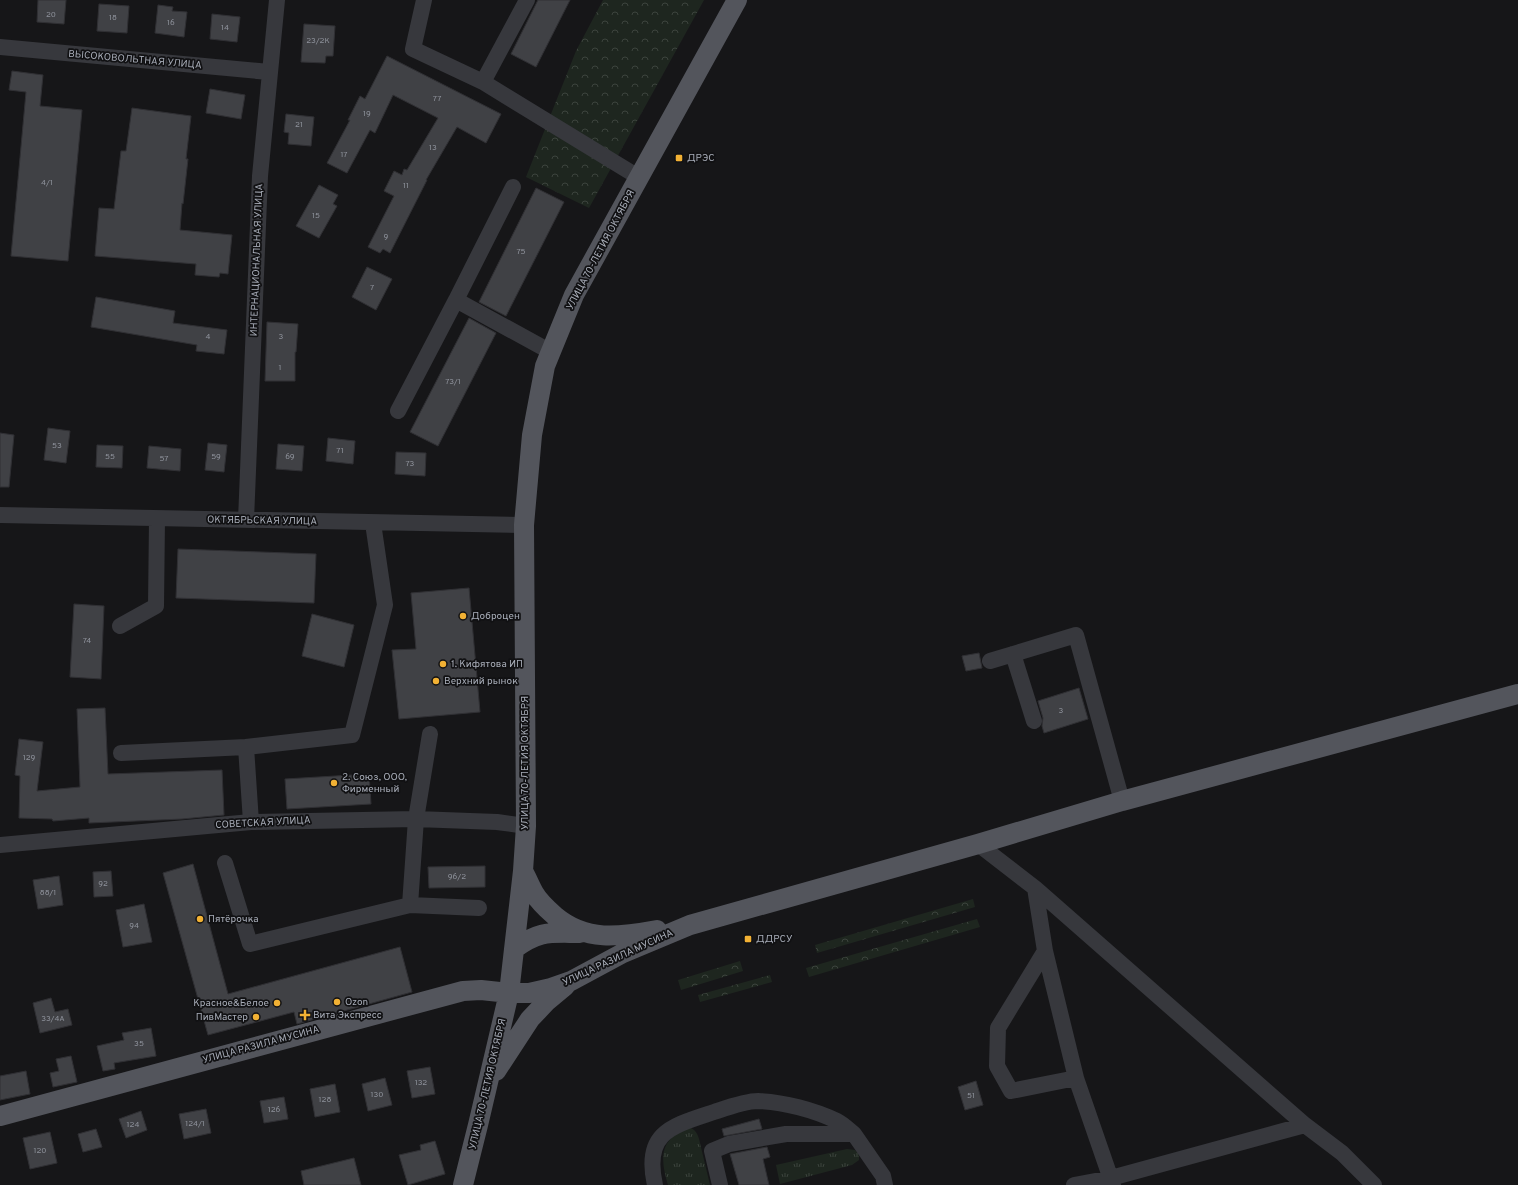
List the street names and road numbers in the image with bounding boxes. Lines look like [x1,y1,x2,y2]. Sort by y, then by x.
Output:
street label: ВЫСОКОВОЛЬТНАЯ УЛИЦА [68,48,202,72]
street label: ИНТЕРНАЦИОНАЛЬНАЯ УЛИЦА [248,183,266,337]
street label: УЛИЦА 70-ЛЕТИЯ ОКТЯБРЯ [564,188,638,312]
street label: ОКТЯБРЬСКАЯ УЛИЦА [207,514,317,528]
street label: УЛИЦА 70-ЛЕТИЯ ОКТЯБРЯ [519,696,532,830]
street label: СОВЕТСКАЯ УЛИЦА [215,814,311,832]
street label: УЛИЦА РАЗИЛА МУСИНА [561,927,676,989]
street label: УЛИЦА 70-ЛЕТИЯ ОКТЯБРЯ [467,1017,509,1151]
street label: УЛИЦА РАЗИЛА МУСИНА [201,1023,321,1067]

